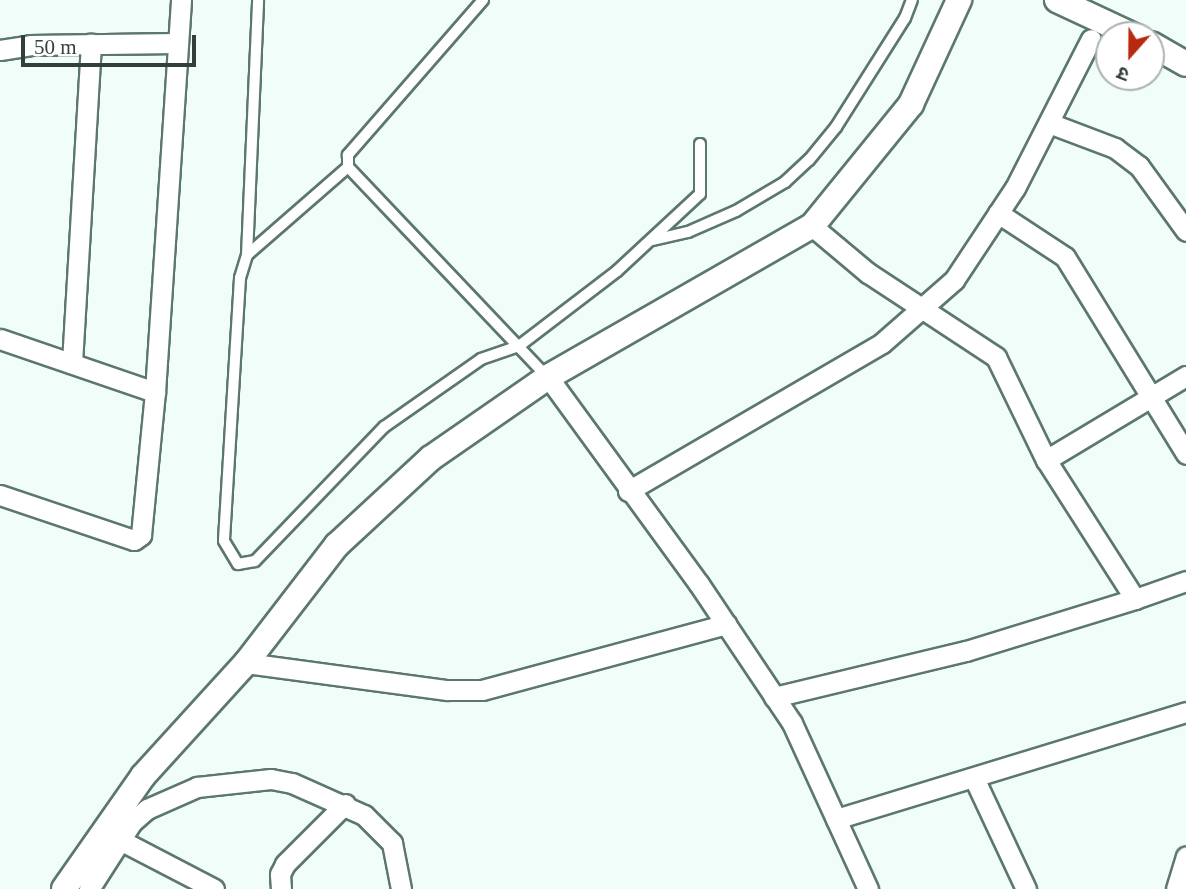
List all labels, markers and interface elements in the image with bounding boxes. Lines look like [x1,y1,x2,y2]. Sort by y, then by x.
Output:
scale bar [24,21,200,65]
north arrow [1095,21,1165,91]
text: 50 m [34,35,77,59]
text: उ [1114,62,1132,86]

